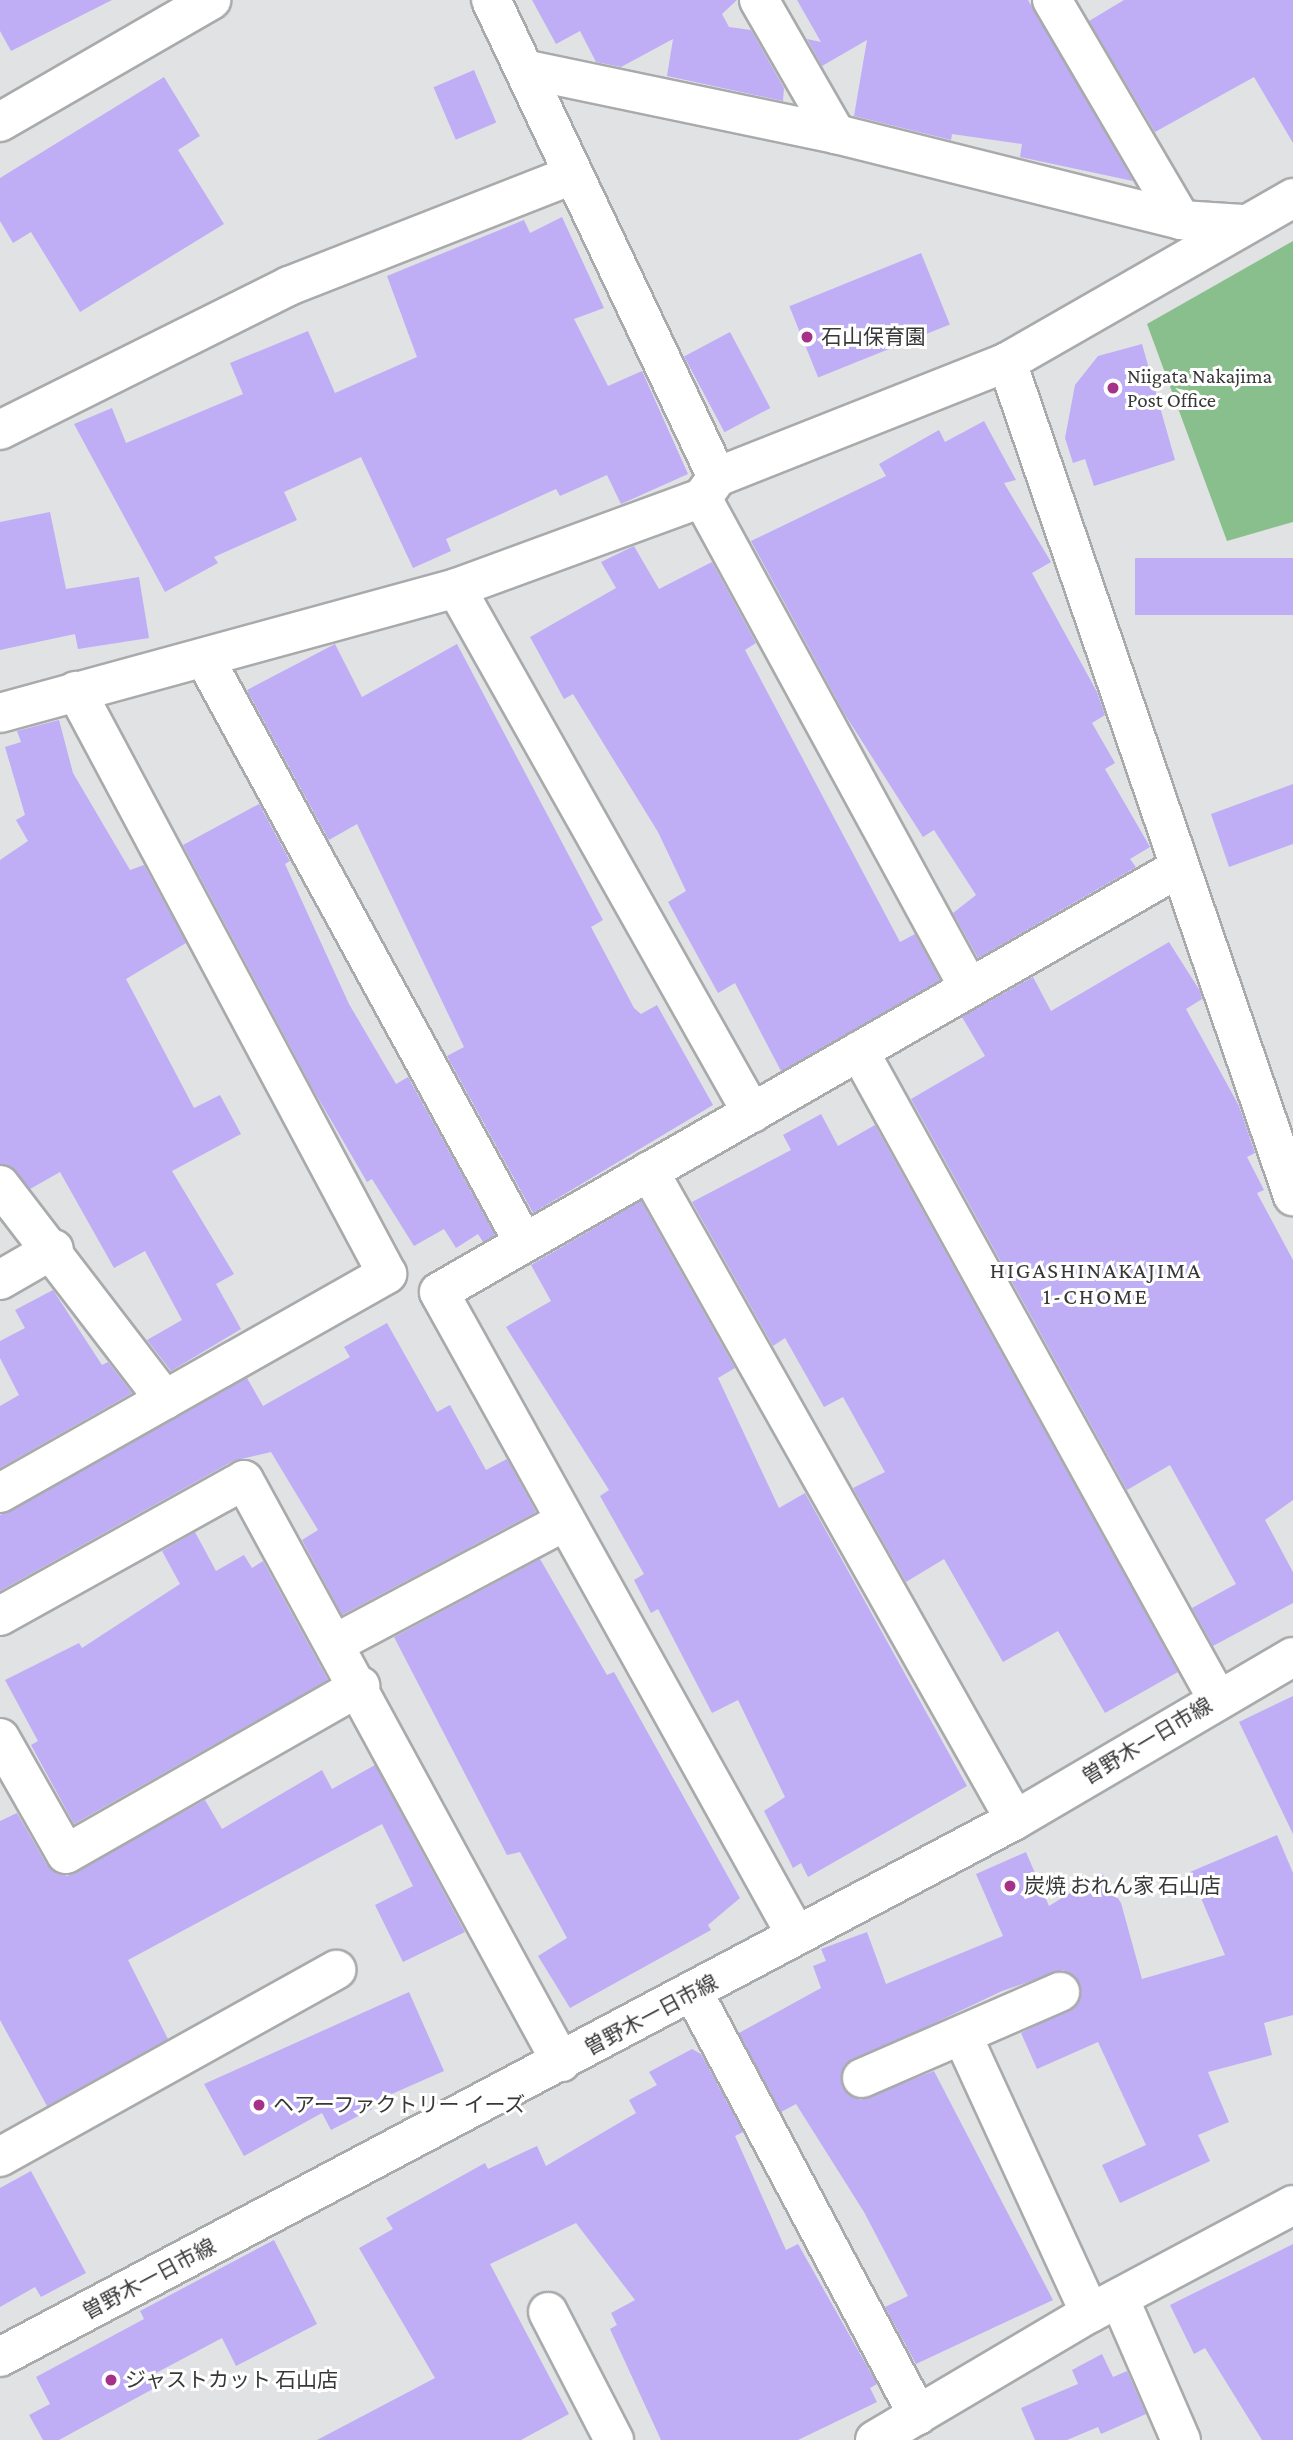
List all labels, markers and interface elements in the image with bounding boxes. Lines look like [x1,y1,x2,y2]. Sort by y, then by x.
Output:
place label: 石山保育園 [821,324,926,350]
marker: 石山保育園 [799,329,815,345]
place label: Niigata Nakajima Post Office [1127,363,1272,413]
marker: Niigata Nakajima Post Office [1105,380,1121,396]
district label: HIGASHINAKAJIMA 1-CHOME [992,1256,1200,1310]
street label: 曽野木一日市線 [1078,1692,1216,1790]
place label: 炭焼 おれん家 石山店 [1024,1873,1221,1899]
marker: 炭焼 おれん家 石山店 [1002,1878,1018,1894]
street label: 曽野木一日市線 [580,1969,722,2061]
place label: ヘアーファクトリー イーズ [273,2092,528,2118]
marker: ヘアーファクトリー イーズ [251,2097,267,2113]
street label: 曽野木一日市線 [78,2233,220,2325]
place label: ジャストカット 石山店 [125,2367,339,2393]
marker: ジャストカット 石山店 [103,2372,119,2388]

